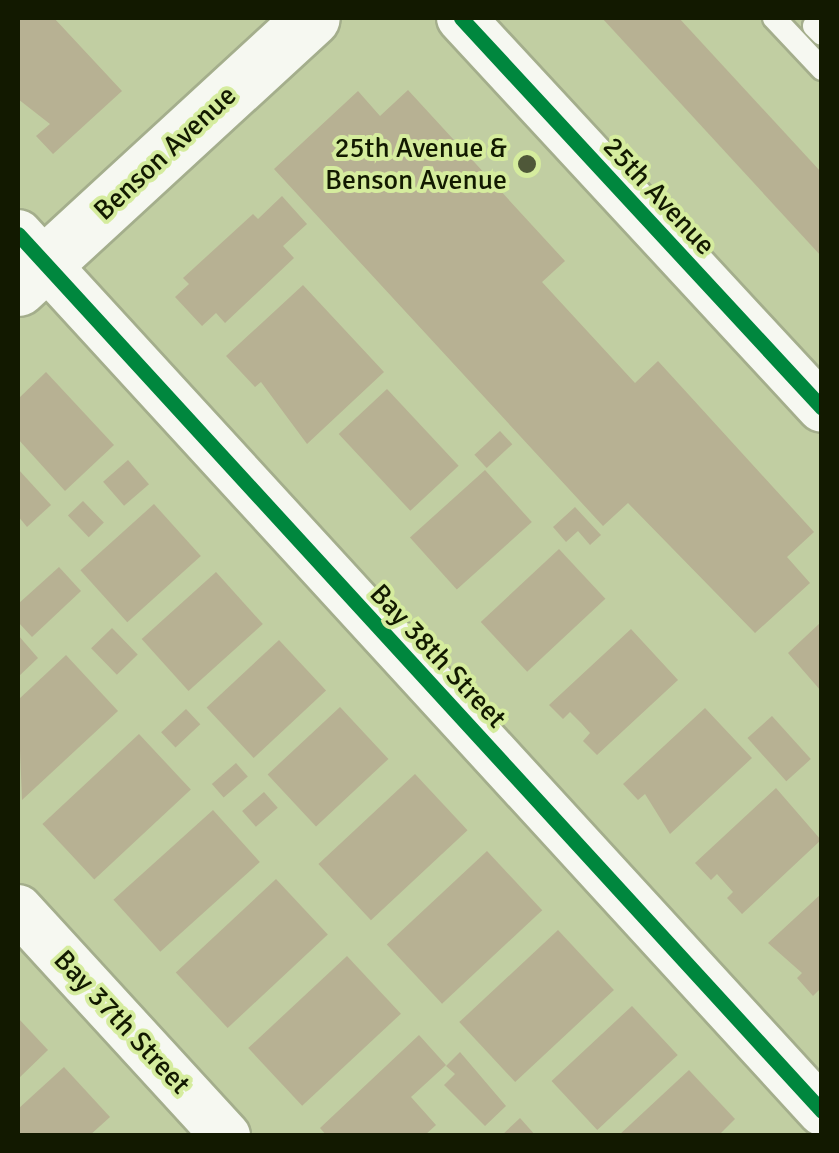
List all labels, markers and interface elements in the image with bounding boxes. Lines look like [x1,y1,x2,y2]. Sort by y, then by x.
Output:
street label: Benson Avenue [87,79,243,227]
street label: 25th Avenue [596,130,722,262]
place label: 25th Avenue & Benson Avenue [325,131,507,197]
marker: 25th Avenue & Benson Avenue [516,153,538,175]
street label: Bay 38th Street [363,577,513,735]
street label: Bay 37th Street [47,943,197,1101]

